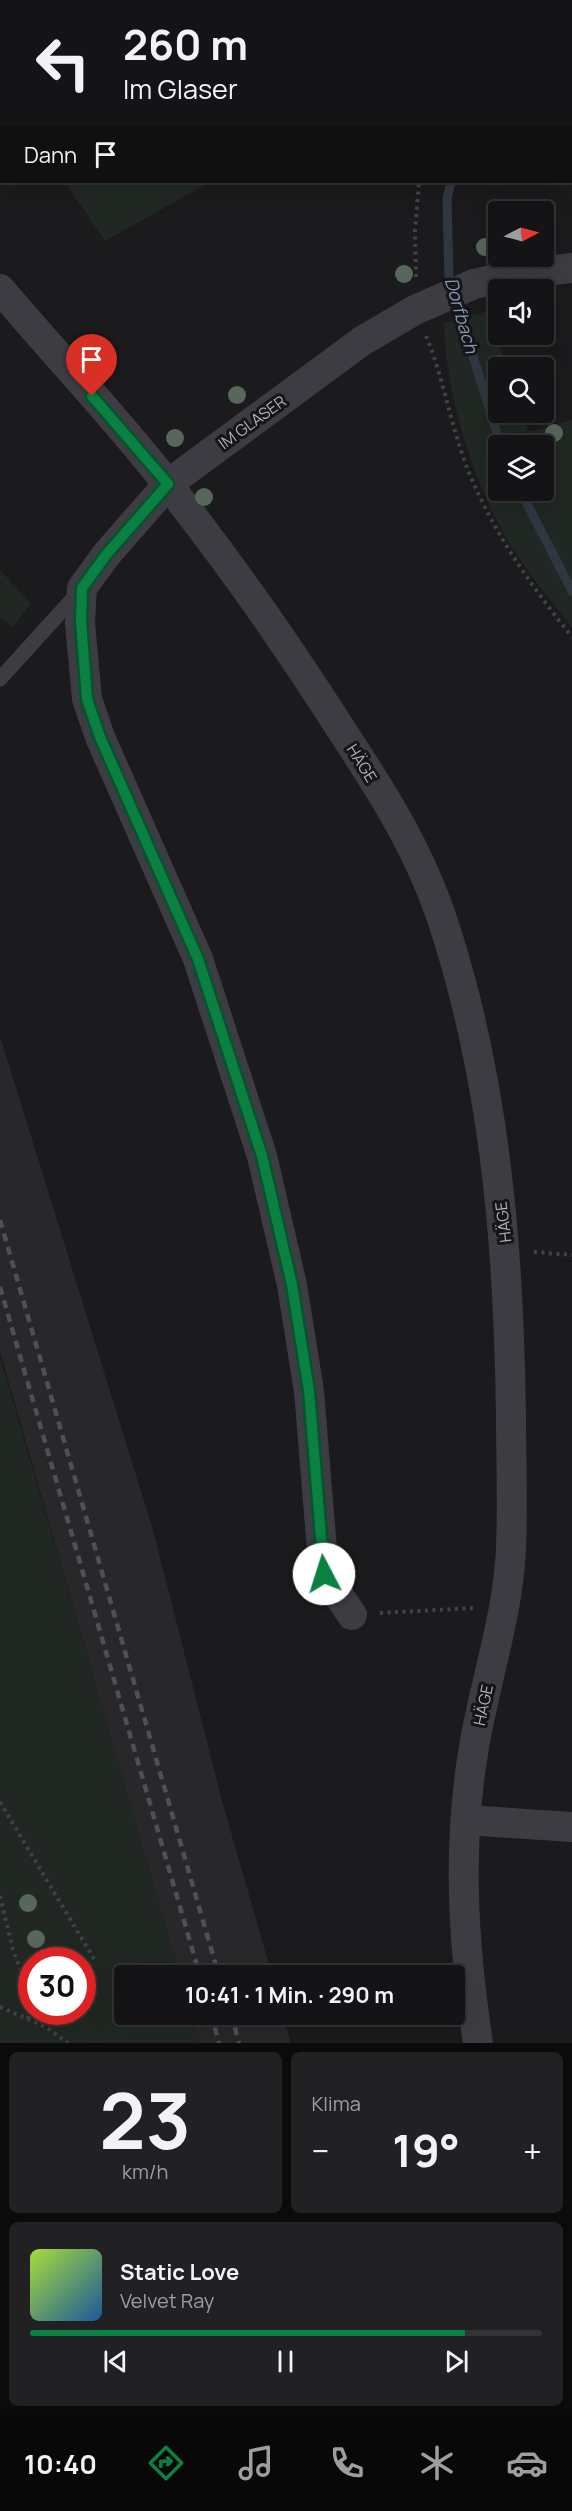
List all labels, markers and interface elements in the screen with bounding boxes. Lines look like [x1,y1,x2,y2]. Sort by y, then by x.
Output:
text: 260 m [123,15,248,73]
icon: left [24,24,102,102]
text: Im Glaser [123,70,238,107]
icon: arrive [89,138,122,171]
text: Dann [24,140,77,170]
north arrow [488,201,554,267]
map controls [488,201,554,501]
water label: Dorfbach [440,274,485,357]
button: sound [488,279,554,345]
pin [66,334,117,396]
icon: arrive [75,343,108,376]
button: search [488,357,554,423]
street label: IM GLASER [214,390,290,454]
button: layers [488,435,554,501]
street label: HÄGE [342,740,382,786]
street label: HÄGE [490,1200,516,1244]
position arrow [292,1542,356,1606]
street label: HÄGE [468,1683,498,1727]
speed limit sign: 30 [18,1947,96,2025]
text: 10:41 · 1 Min. · 290 m [185,1980,394,2010]
text: 23 [99,2066,191,2172]
text: Klima [312,2090,361,2117]
text: 19° [392,2119,460,2181]
text: − [312,2128,329,2173]
text: + [523,2128,542,2173]
text: km/h [122,2158,169,2185]
text: Static Love [120,2257,239,2287]
text: Velvet Ray [120,2287,214,2314]
icon: previous [99,2345,132,2378]
icon: pause [269,2345,302,2378]
icon: next [440,2345,473,2378]
icon: directions [145,2442,187,2484]
icon: music [235,2442,277,2484]
icon: phone [326,2442,368,2484]
icon: climate [416,2442,458,2484]
icon: car [506,2442,548,2484]
text: 10:40 [24,2445,97,2482]

